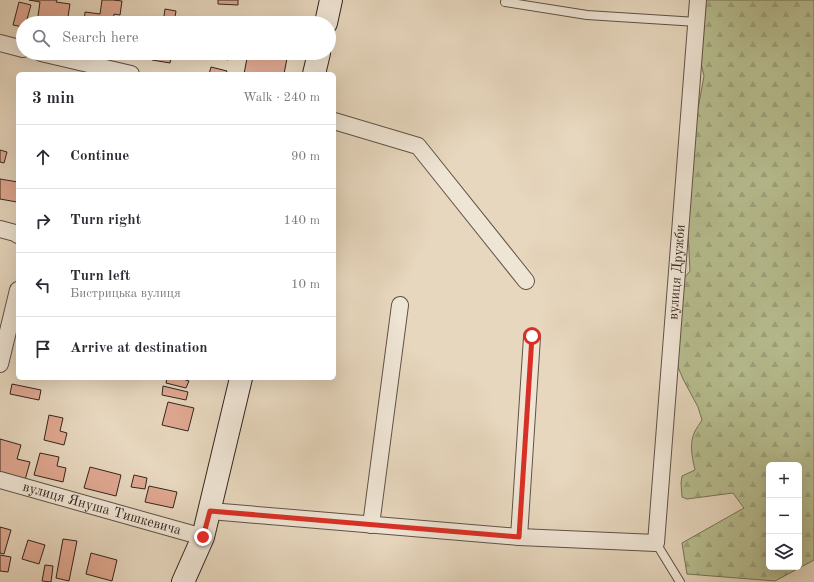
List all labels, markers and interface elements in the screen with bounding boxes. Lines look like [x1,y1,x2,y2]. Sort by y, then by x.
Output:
search box [16,16,336,60]
icon: search [30,27,52,49]
text: Search here [62,31,139,46]
text: 3 min [32,90,75,107]
text: Walk · 240 m [243,91,320,104]
icon: ahead [32,146,54,168]
text: Continue [70,149,129,164]
text: 90 m [291,150,320,163]
icon: right [32,210,54,232]
text: Turn right [70,213,141,228]
text: 140 m [283,214,320,227]
street label: вулиця Дружби [666,224,688,320]
text: Turn left [70,269,130,284]
icon: left [32,274,54,296]
text: 10 m [291,278,320,291]
text: Бистрицька вулиця [70,287,181,300]
route start [523,327,541,345]
icon: arrive [32,338,54,360]
text: Arrive at destination [70,341,208,356]
map controls [766,462,802,570]
button: + [766,462,802,498]
street label: вулиця Януша Тишкевича [21,480,183,538]
button: − [766,498,802,534]
route end [194,528,212,546]
button: layers [766,534,802,570]

